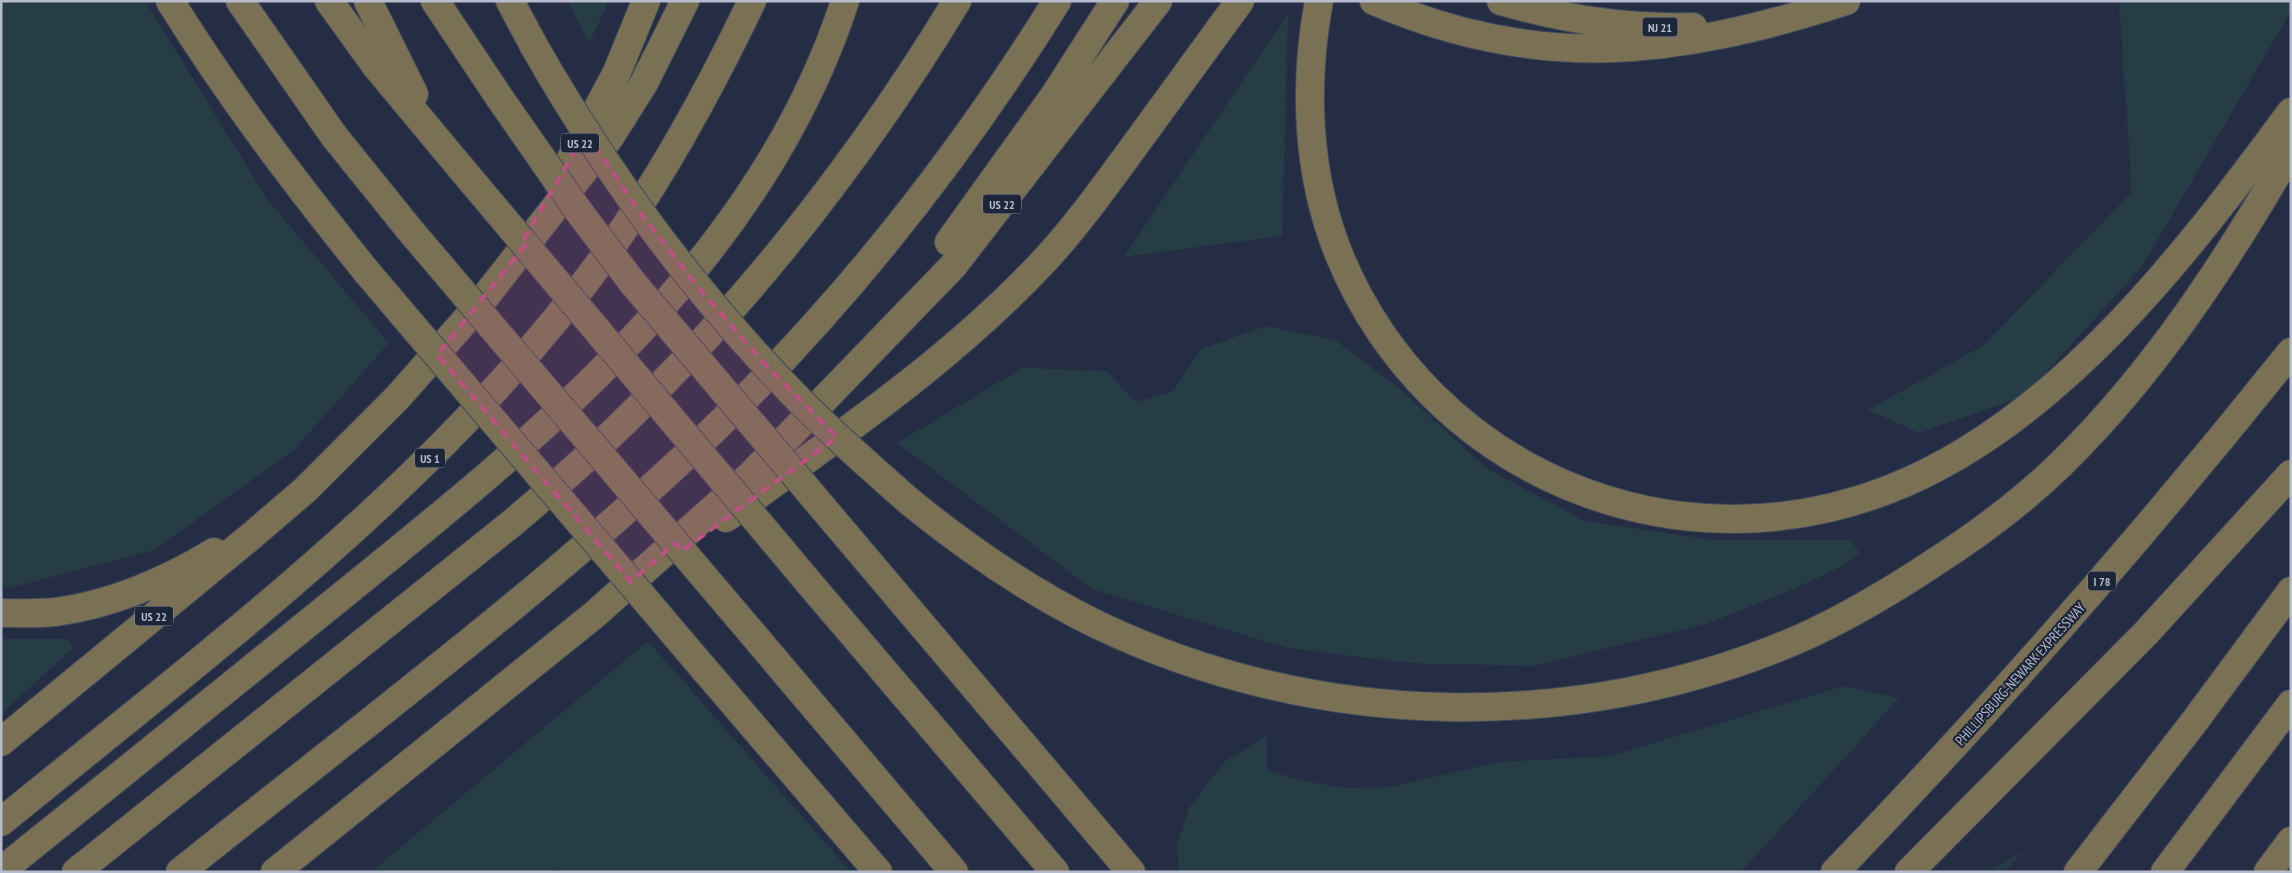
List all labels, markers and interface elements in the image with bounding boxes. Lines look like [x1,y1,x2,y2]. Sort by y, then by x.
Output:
road number: NJ 21 [1642,18,1678,36]
road number: US 22 [561,134,599,152]
road number: US 22 [983,194,1021,213]
road number: US 1 [415,448,445,468]
road number: I 78 [2088,572,2116,590]
street label: PHILLIPSBURG-NEWARK EXPRESSWAY [1951,598,2089,749]
road number: US 22 [135,606,173,626]

